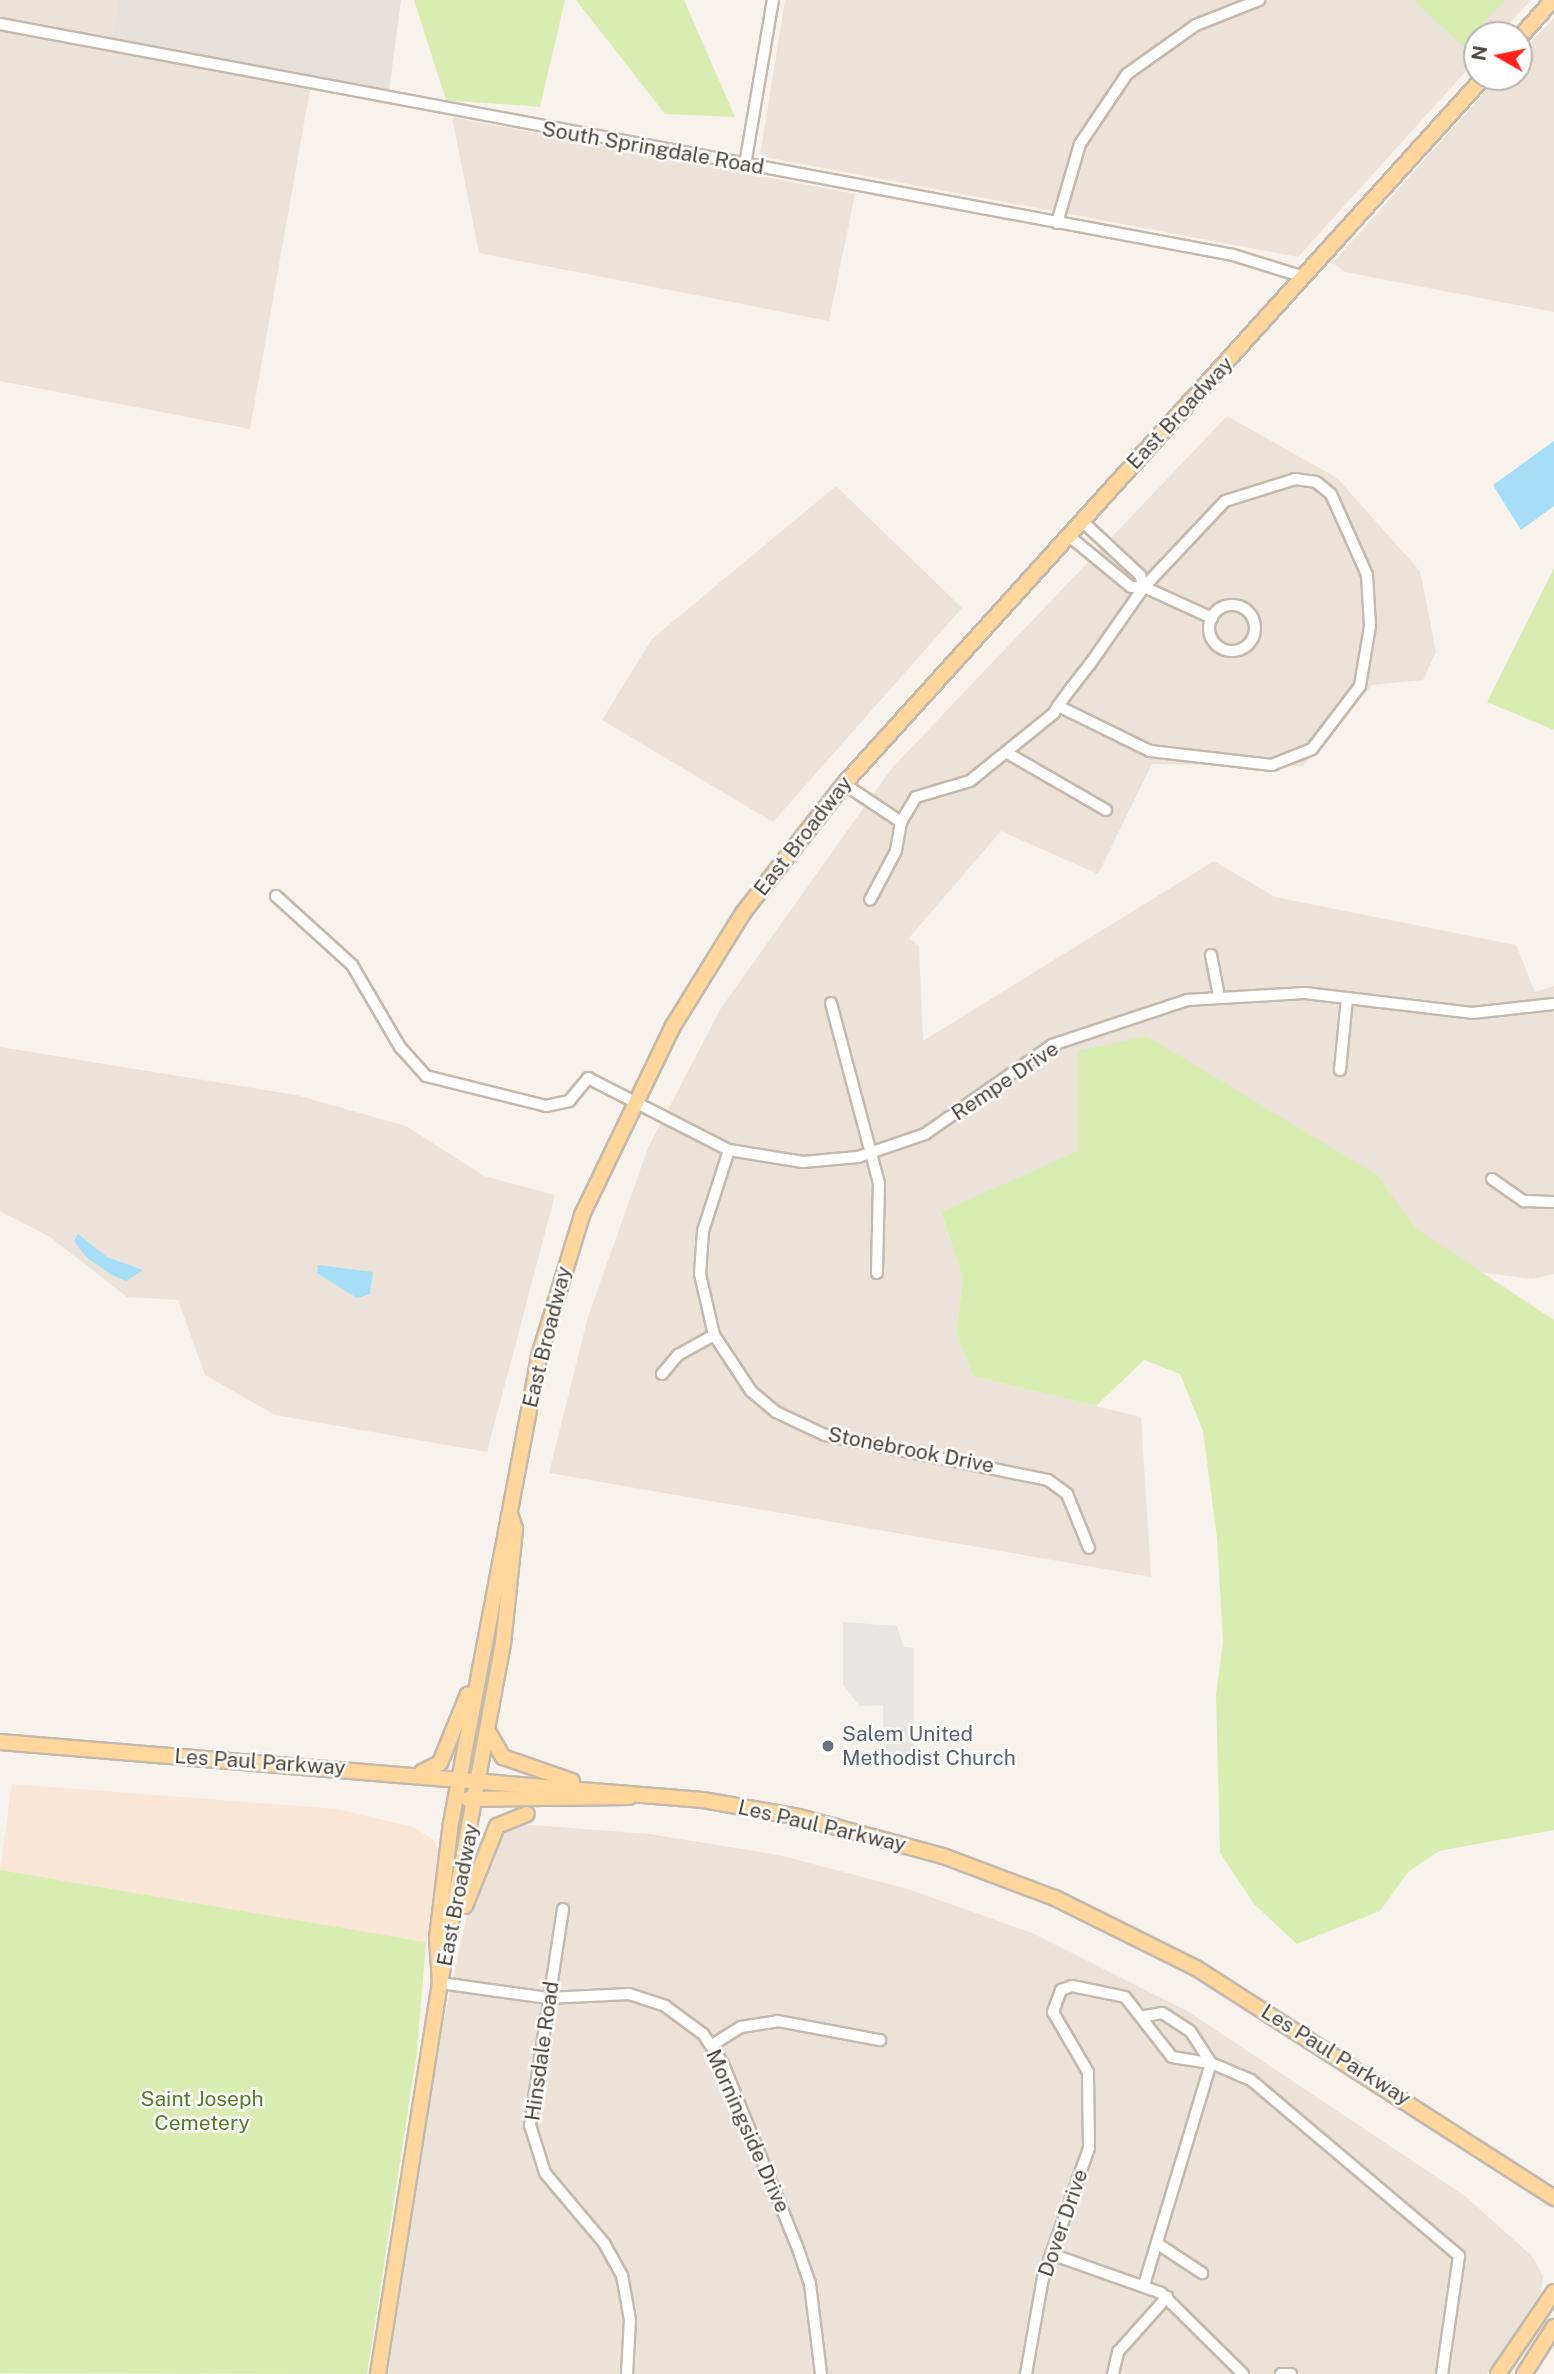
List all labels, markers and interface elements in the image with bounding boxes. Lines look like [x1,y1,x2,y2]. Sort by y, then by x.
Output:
north arrow [1463,21,1533,91]
text: N [1467,44,1491,62]
street label: South Springdale Road [540,116,766,180]
street label: East Broadway [1121,351,1239,475]
street label: East Broadway [749,771,857,901]
street label: Rempe Drive [947,1036,1063,1126]
street label: East Broadway [517,1264,577,1410]
street label: Stonebrook Drive [826,1422,996,1478]
place label: Salem United Methodist Church [842,1721,1016,1771]
marker: Salem United Methodist Church [820,1738,836,1754]
street label: Les Paul Parkway [174,1743,346,1781]
street label: Les Paul Parkway [736,1794,908,1858]
street label: East Broadway [432,1822,484,1968]
street label: Hinsdale Road [520,1980,564,2122]
street label: Les Paul Parkway [1257,1999,1415,2111]
street label: Morningside Drive [701,2045,795,2217]
park label: Saint Joseph Cemetery [141,2086,263,2136]
street label: Dover Drive [1033,2166,1093,2280]

